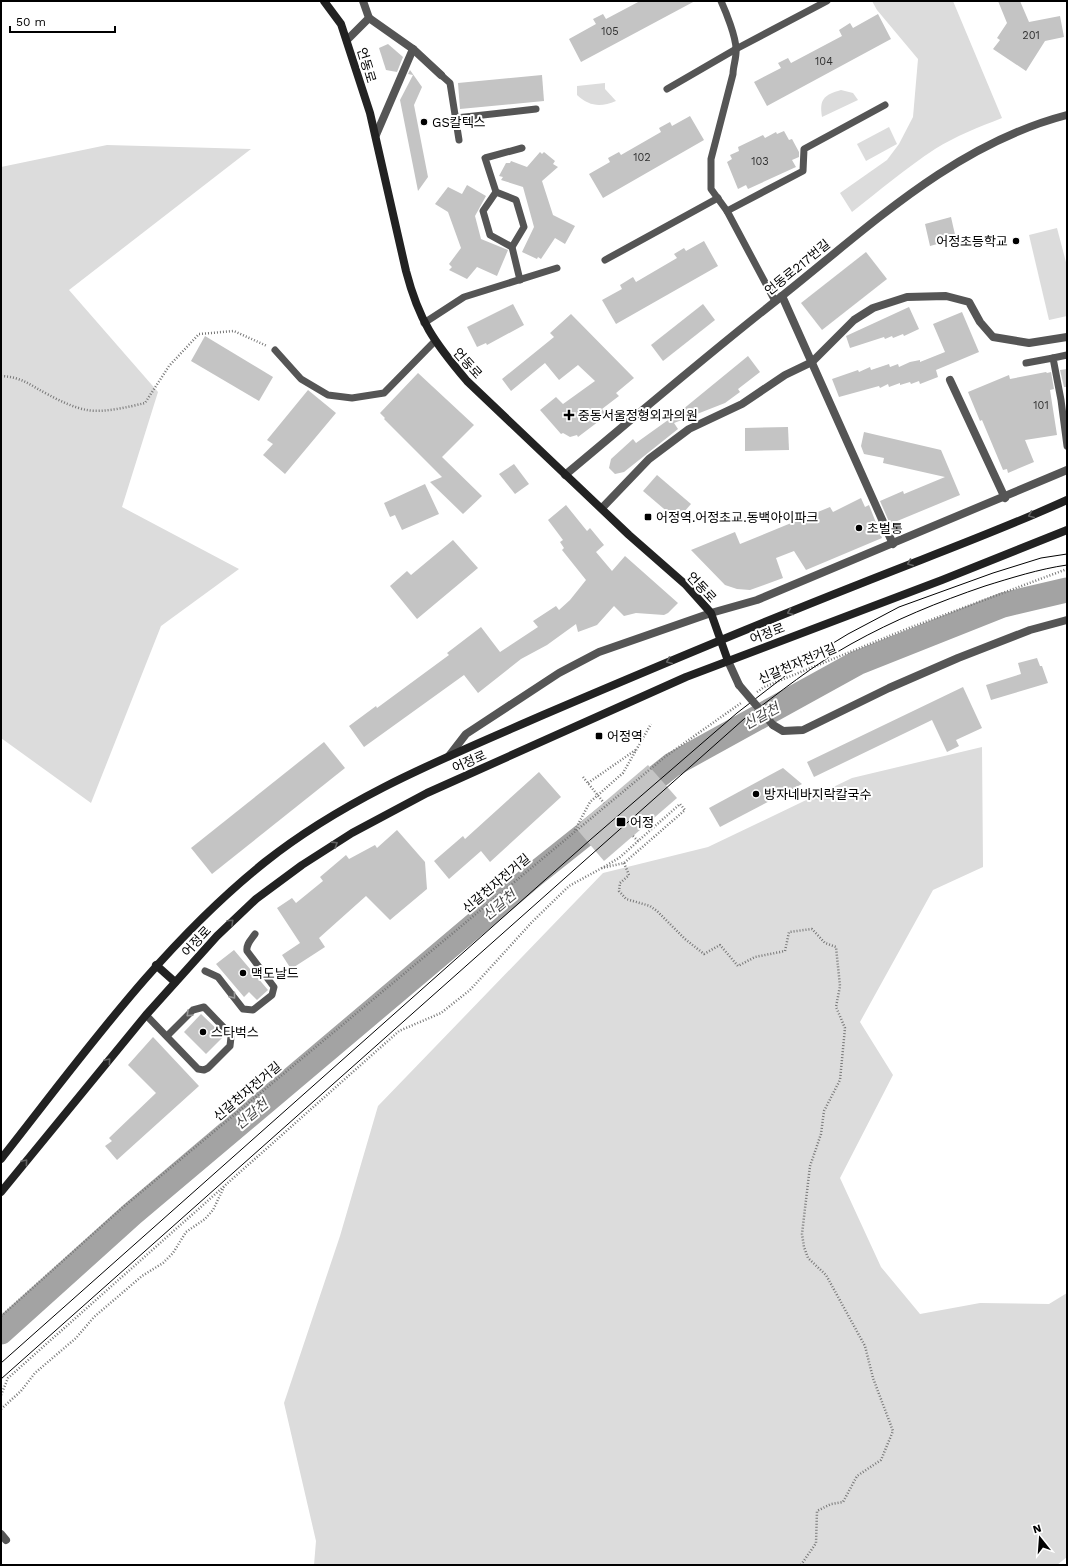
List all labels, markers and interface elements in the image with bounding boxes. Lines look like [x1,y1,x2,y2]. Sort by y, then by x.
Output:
scale bar [10,8,115,34]
text: 50 m [16,15,46,29]
house number: 105 [601,25,619,38]
house number: 201 [1022,29,1040,42]
street label: 언동로 [354,46,379,85]
house number: 104 [815,55,833,68]
place label: GS칼텍스 [432,115,486,130]
marker: GS칼텍스 [419,117,429,127]
house number: 102 [633,151,651,164]
house number: 103 [751,155,769,168]
place label: 어정초등학교 [936,234,1008,249]
street label: 언동로217번길 [762,236,833,298]
marker: 어정초등학교 [1011,236,1021,246]
street label: 언동로 [450,345,485,382]
house number: 101 [1033,399,1049,412]
place label: 중동서울정형외과의원 [578,408,698,423]
marker: 중동서울정형외과의원 [563,409,575,421]
place label: 어정역.어정초교.동백아이파크 [656,510,818,525]
one-way arrow [1028,511,1035,519]
marker: 어정역.어정초교.동백아이파크 [643,512,653,522]
place label: 초벌통 [867,521,903,536]
marker: 초벌통 [854,523,864,533]
one-way arrow [907,559,914,567]
street label: 언동로 [684,569,719,606]
one-way arrow [786,607,793,615]
street label: 어정로 [748,620,787,647]
street label: 신갈천자전거길 [756,640,839,687]
one-way arrow [666,656,673,664]
water label: 신갈천 [740,699,783,732]
place label: 어정역 [607,729,643,744]
marker: 어정역 [594,731,604,741]
street label: 어정로 [450,747,489,776]
place label: 방자네바지락칼국수 [764,787,872,802]
marker: 방자네바지락칼국수 [751,789,761,799]
place label: 어정 [630,815,654,830]
marker: 어정 [615,816,627,828]
one-way arrow [331,842,338,849]
street label: 신갈천자전거길 [459,850,533,916]
water label: 신갈천 [479,886,519,924]
one-way arrow [227,920,234,927]
street label: 어정로 [179,923,214,960]
place label: 맥도날드 [251,966,299,981]
marker: 맥도날드 [238,968,248,978]
one-way arrow [229,992,236,999]
one-way arrow [186,1010,194,1017]
place label: 스타벅스 [211,1025,259,1040]
marker: 스타벅스 [198,1027,208,1037]
street label: 신갈천자전거길 [210,1058,284,1124]
one-way arrow [104,1059,111,1066]
water label: 신갈천 [231,1095,271,1133]
one-way arrow [21,1159,28,1166]
north arrow [1020,1518,1060,1558]
text: N [1031,1522,1043,1536]

